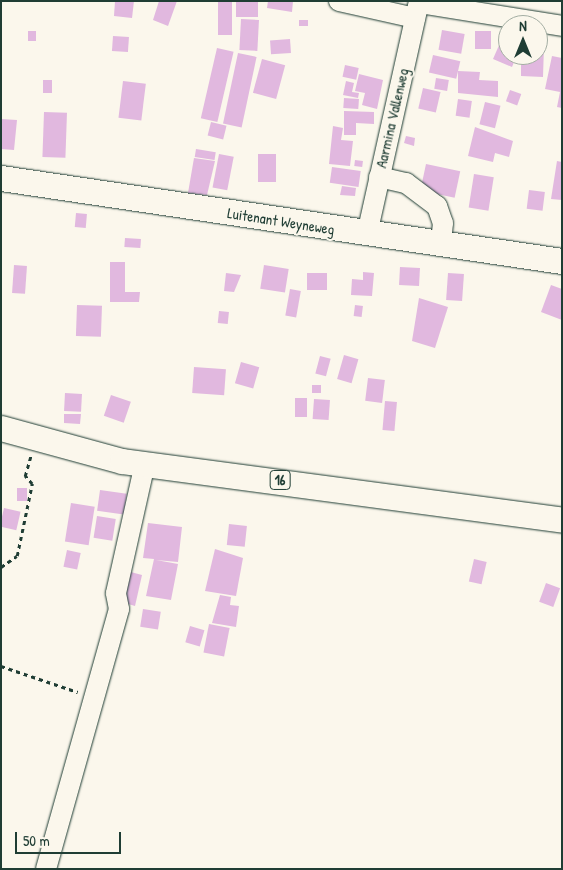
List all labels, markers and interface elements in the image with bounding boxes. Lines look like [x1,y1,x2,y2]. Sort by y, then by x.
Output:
north arrow [498,15,548,65]
text: N [519,16,527,35]
street label: Aarmina Vallenweg [372,66,412,170]
street label: Luitenant Weyneweg [226,204,336,238]
road number: 16 [269,468,291,492]
scale bar [18,822,124,854]
text: 50 m [23,830,50,851]

